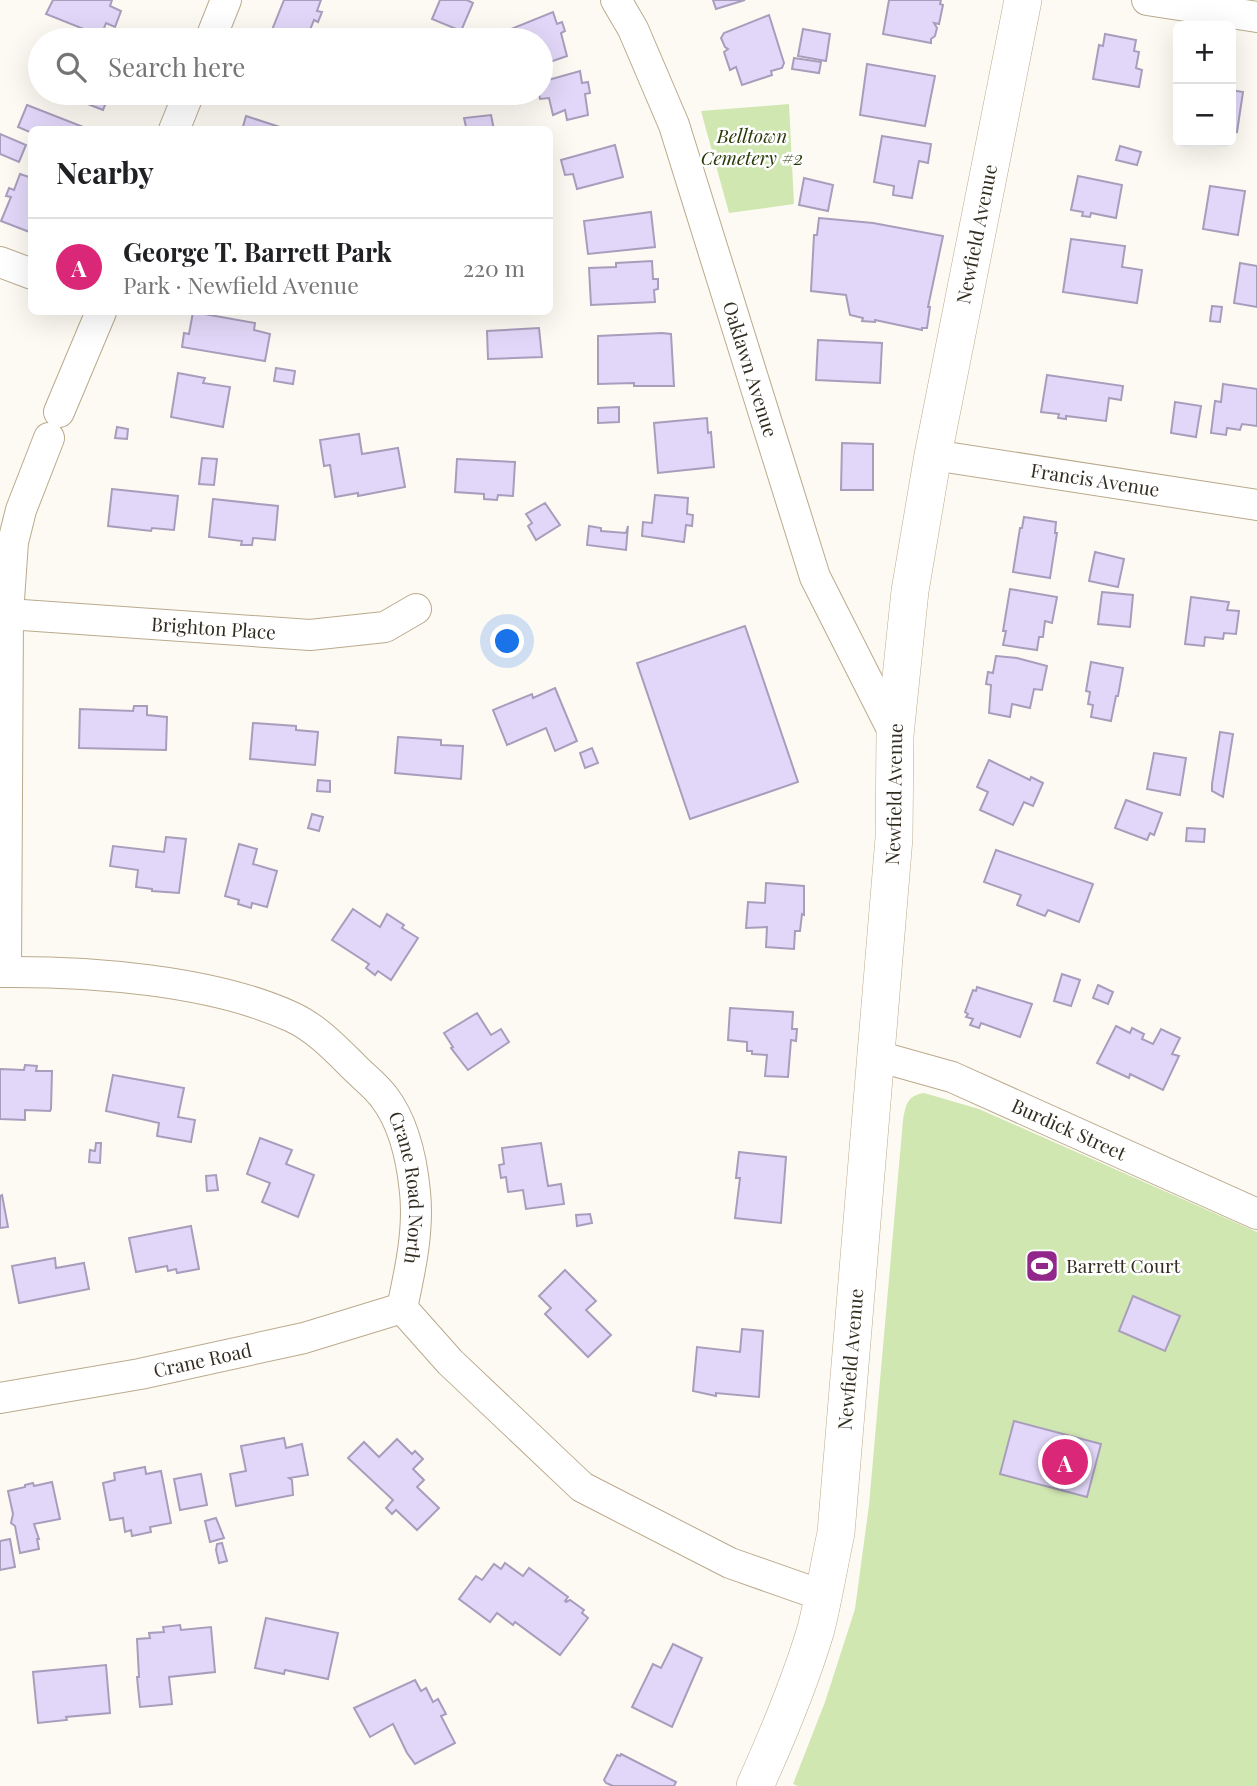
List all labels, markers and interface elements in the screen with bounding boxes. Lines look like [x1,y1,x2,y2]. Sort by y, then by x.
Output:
map controls [1173,21,1236,147]
button: + [1173,21,1236,84]
search box [28,28,553,105]
icon: search [52,48,90,86]
text: Search here [108,49,245,84]
button: − [1173,84,1236,147]
park label: Belltown Cemetery #2 [701,122,803,170]
text: Nearby [56,152,154,192]
street label: Newfield Avenue [949,162,1002,306]
text: George T. Barrett Park [123,234,392,269]
text: A [71,252,87,283]
text: 220 m [463,252,525,283]
text: Park · Newfield Avenue [123,269,359,300]
street label: Oaklawn Avenue [718,298,785,440]
street label: Francis Avenue [1029,456,1162,502]
street label: Brighton Place [150,610,277,645]
your location [490,624,524,658]
street label: Newfield Avenue [878,722,908,866]
street label: Burdick Street [1008,1092,1131,1166]
street label: Crane Road North [383,1107,430,1266]
sports icon: Barrett Court [1023,1247,1061,1285]
place label: Barrett Court [1066,1252,1181,1278]
street label: Newfield Avenue [831,1287,868,1431]
street label: Crane Road [151,1336,254,1383]
pin: A [1042,1436,1088,1488]

